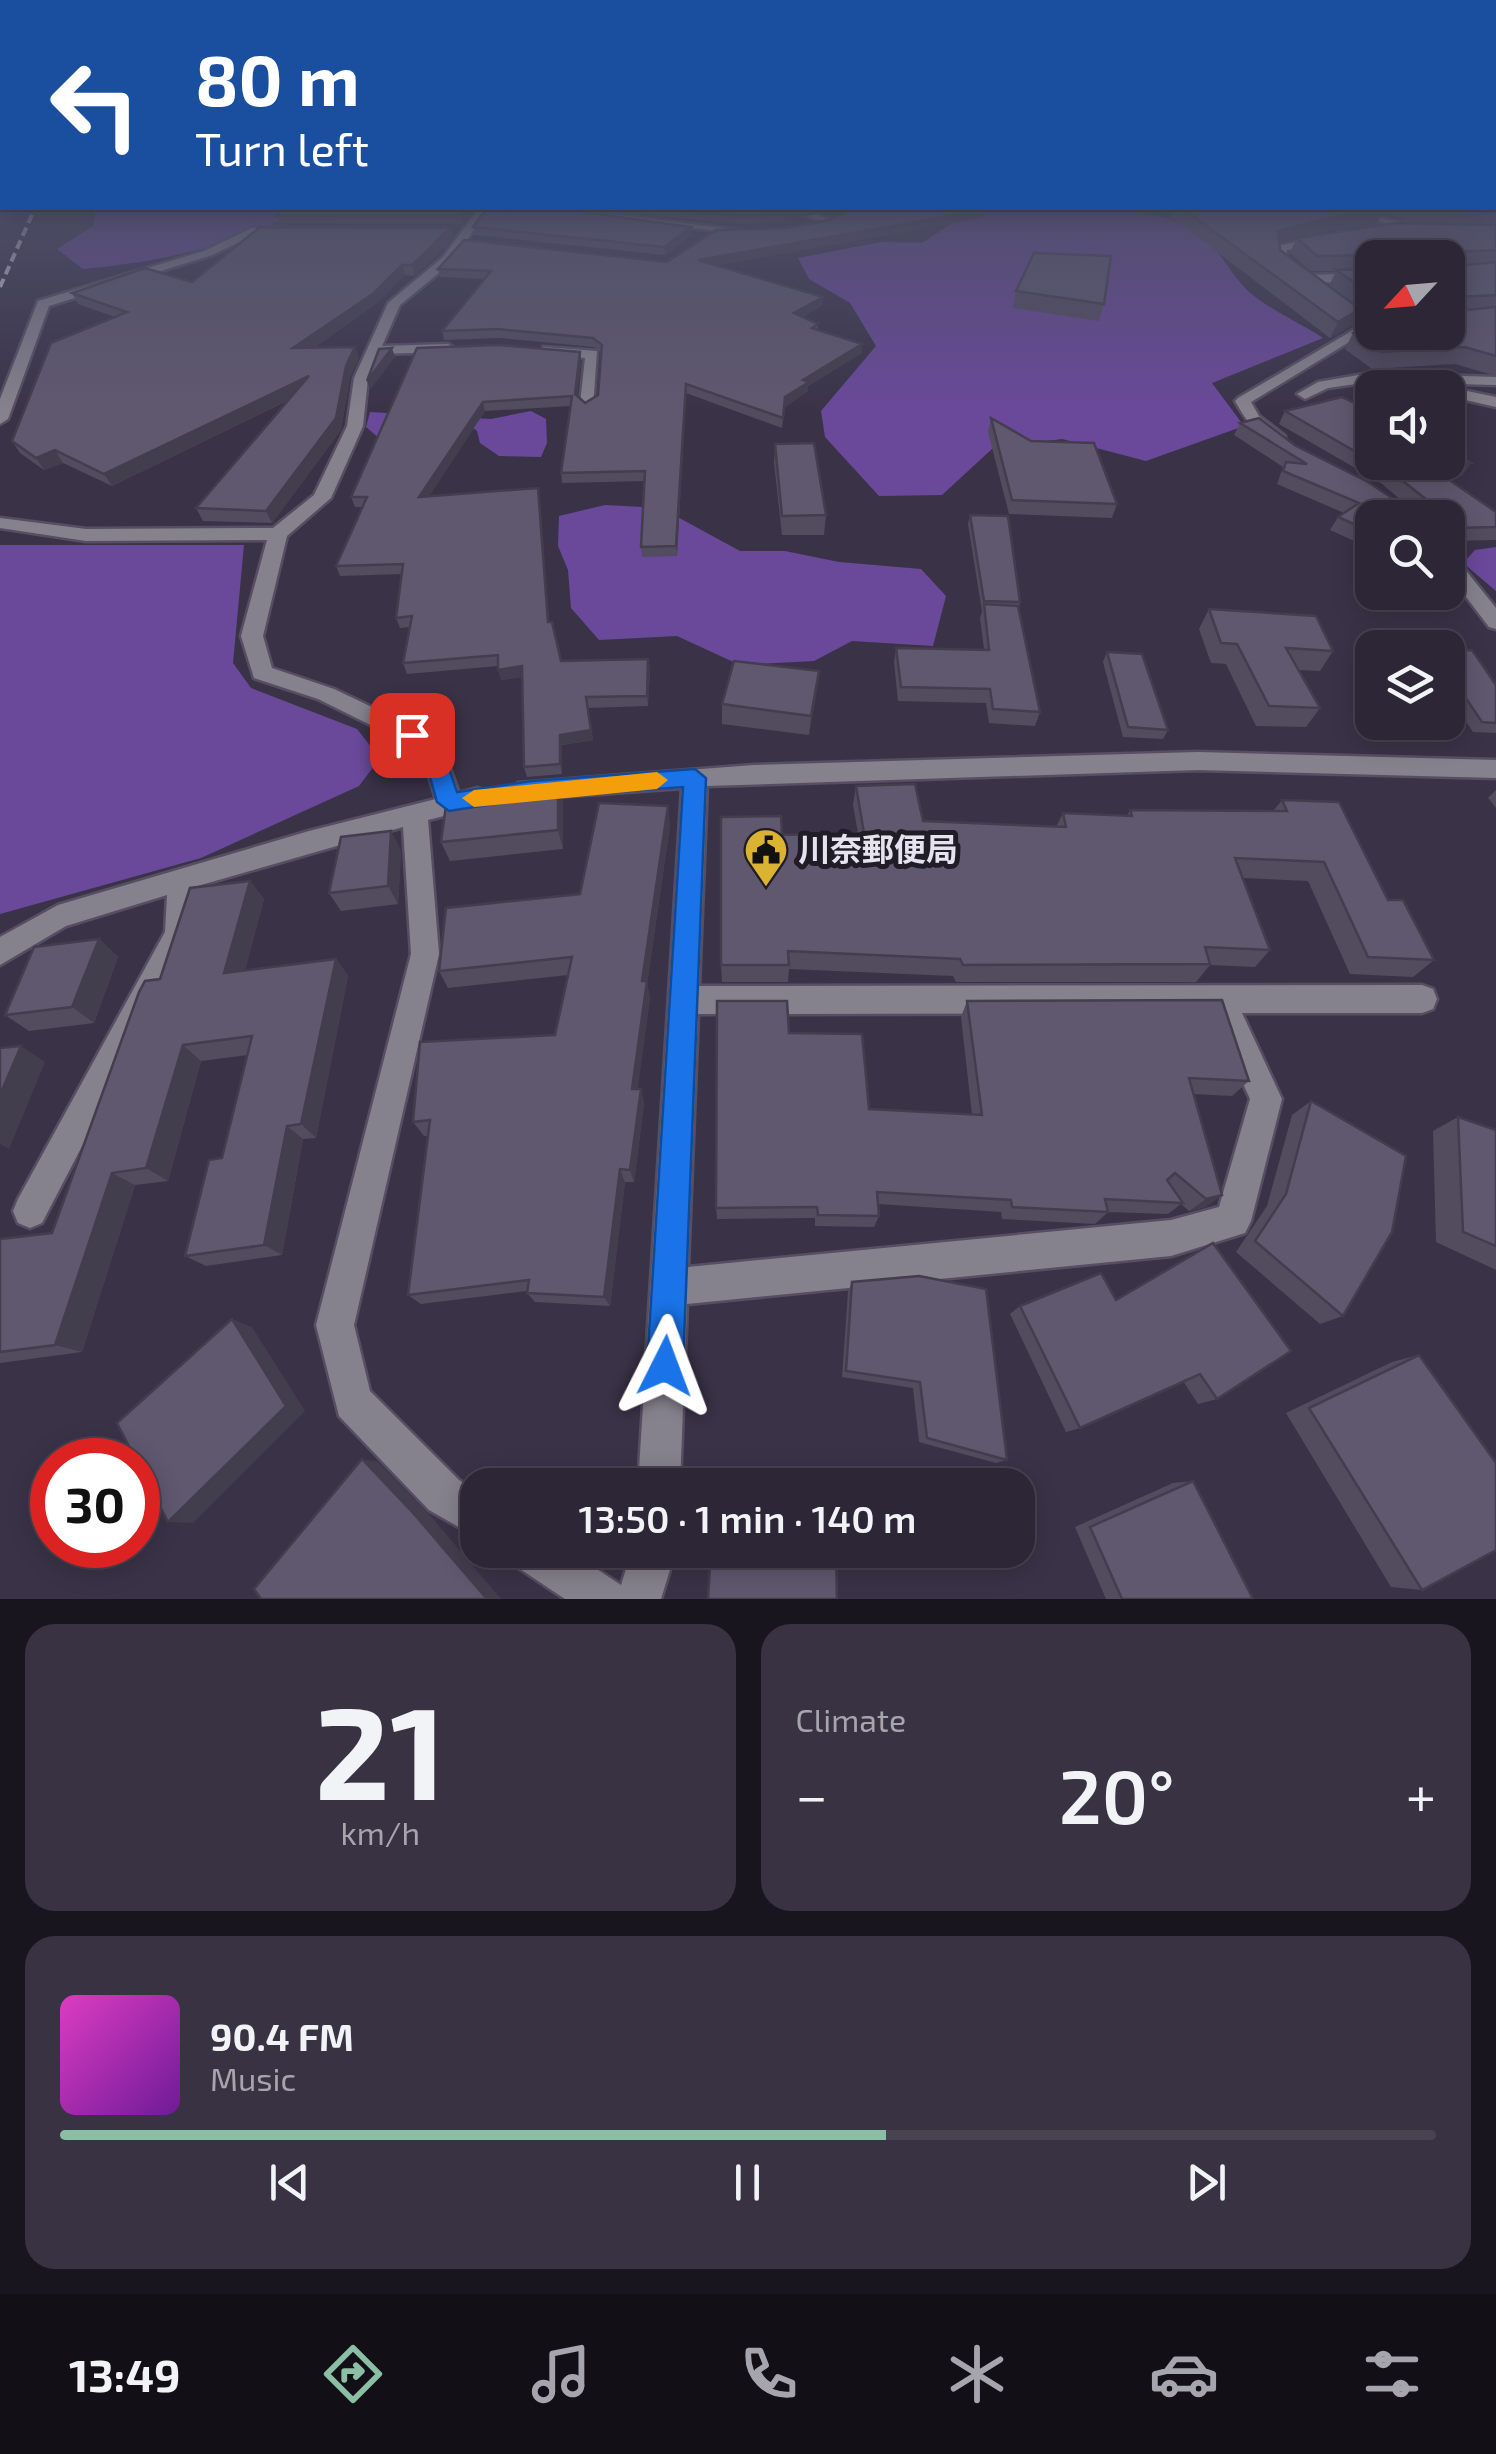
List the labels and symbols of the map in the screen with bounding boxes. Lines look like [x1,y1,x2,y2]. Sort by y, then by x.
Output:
north arrow [1355,240,1465,350]
pin [370,693,455,778]
public building icon: 川奈郵便局 [743,827,789,888]
place label: 川奈郵便局 [798,829,958,867]
position arrow [613,1314,717,1418]
speed limit sign: 30 [30,1438,160,1568]

